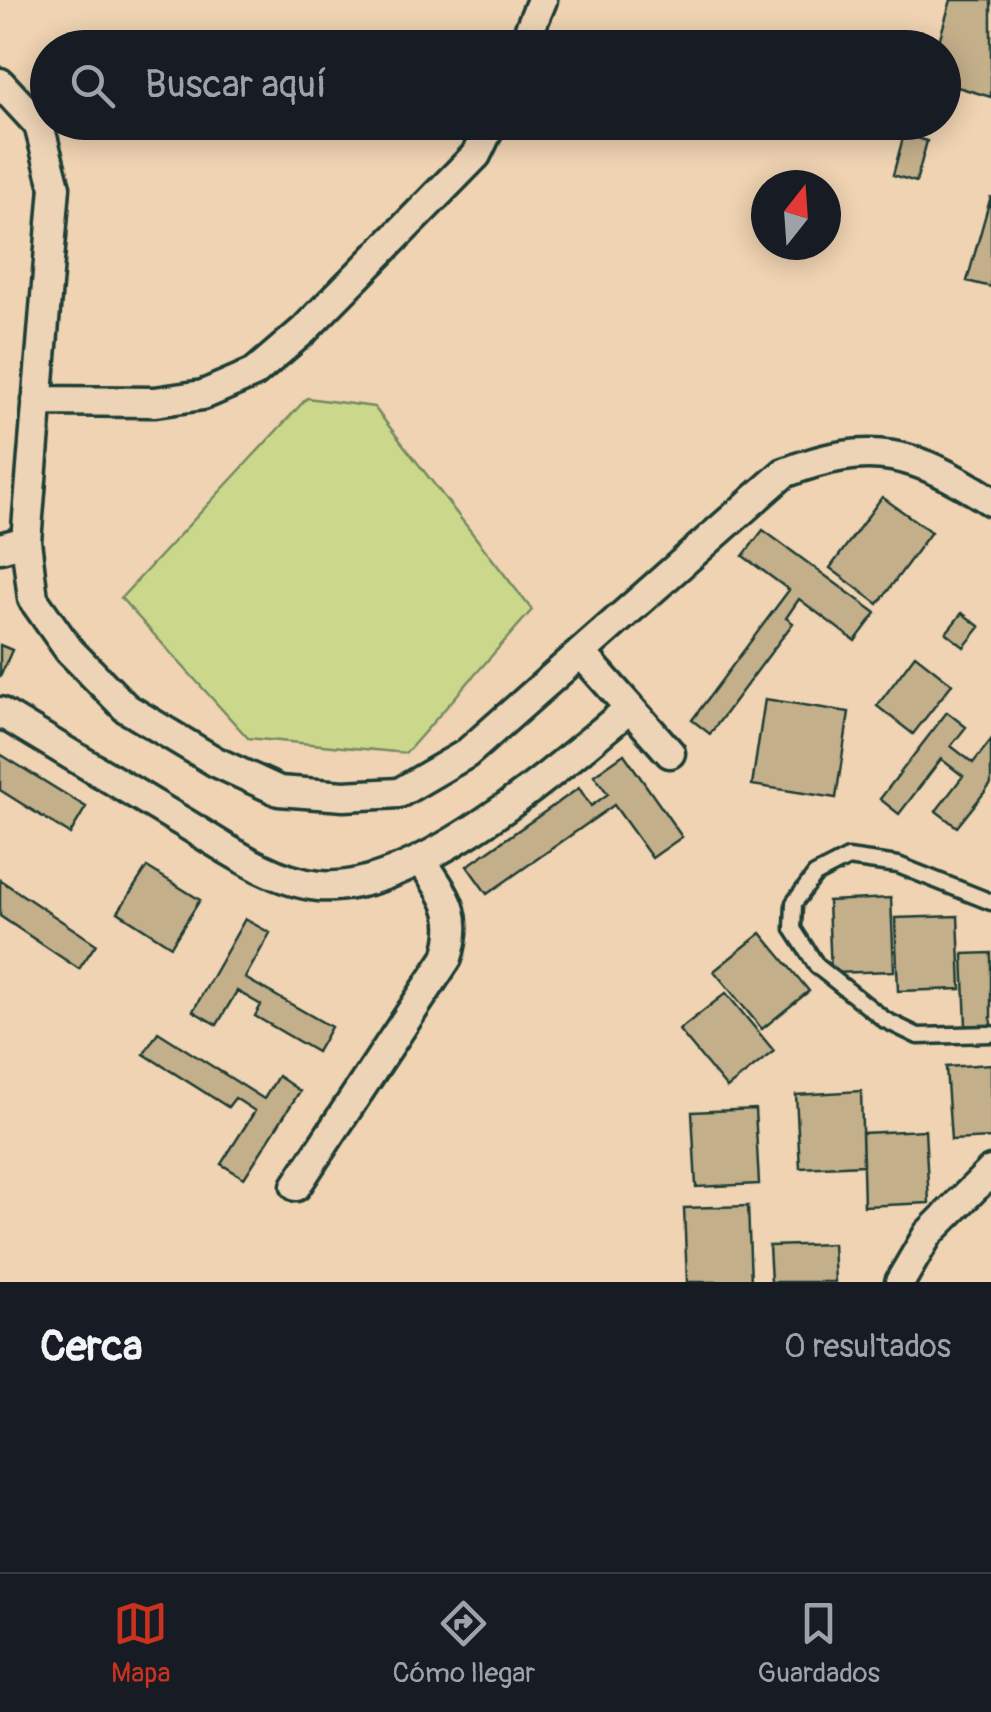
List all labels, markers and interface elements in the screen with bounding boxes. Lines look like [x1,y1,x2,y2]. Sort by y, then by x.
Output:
search box [30,30,961,140]
icon: search [65,58,120,113]
text: Buscar aquí [145,61,327,109]
north arrow [751,170,841,260]
text: Cerca [40,1321,142,1373]
text: 0 resultados [784,1327,951,1367]
tab: Mapa [111,1596,170,1691]
tab: Cómo llegar [393,1596,535,1691]
tab: Guardados [757,1596,880,1691]

